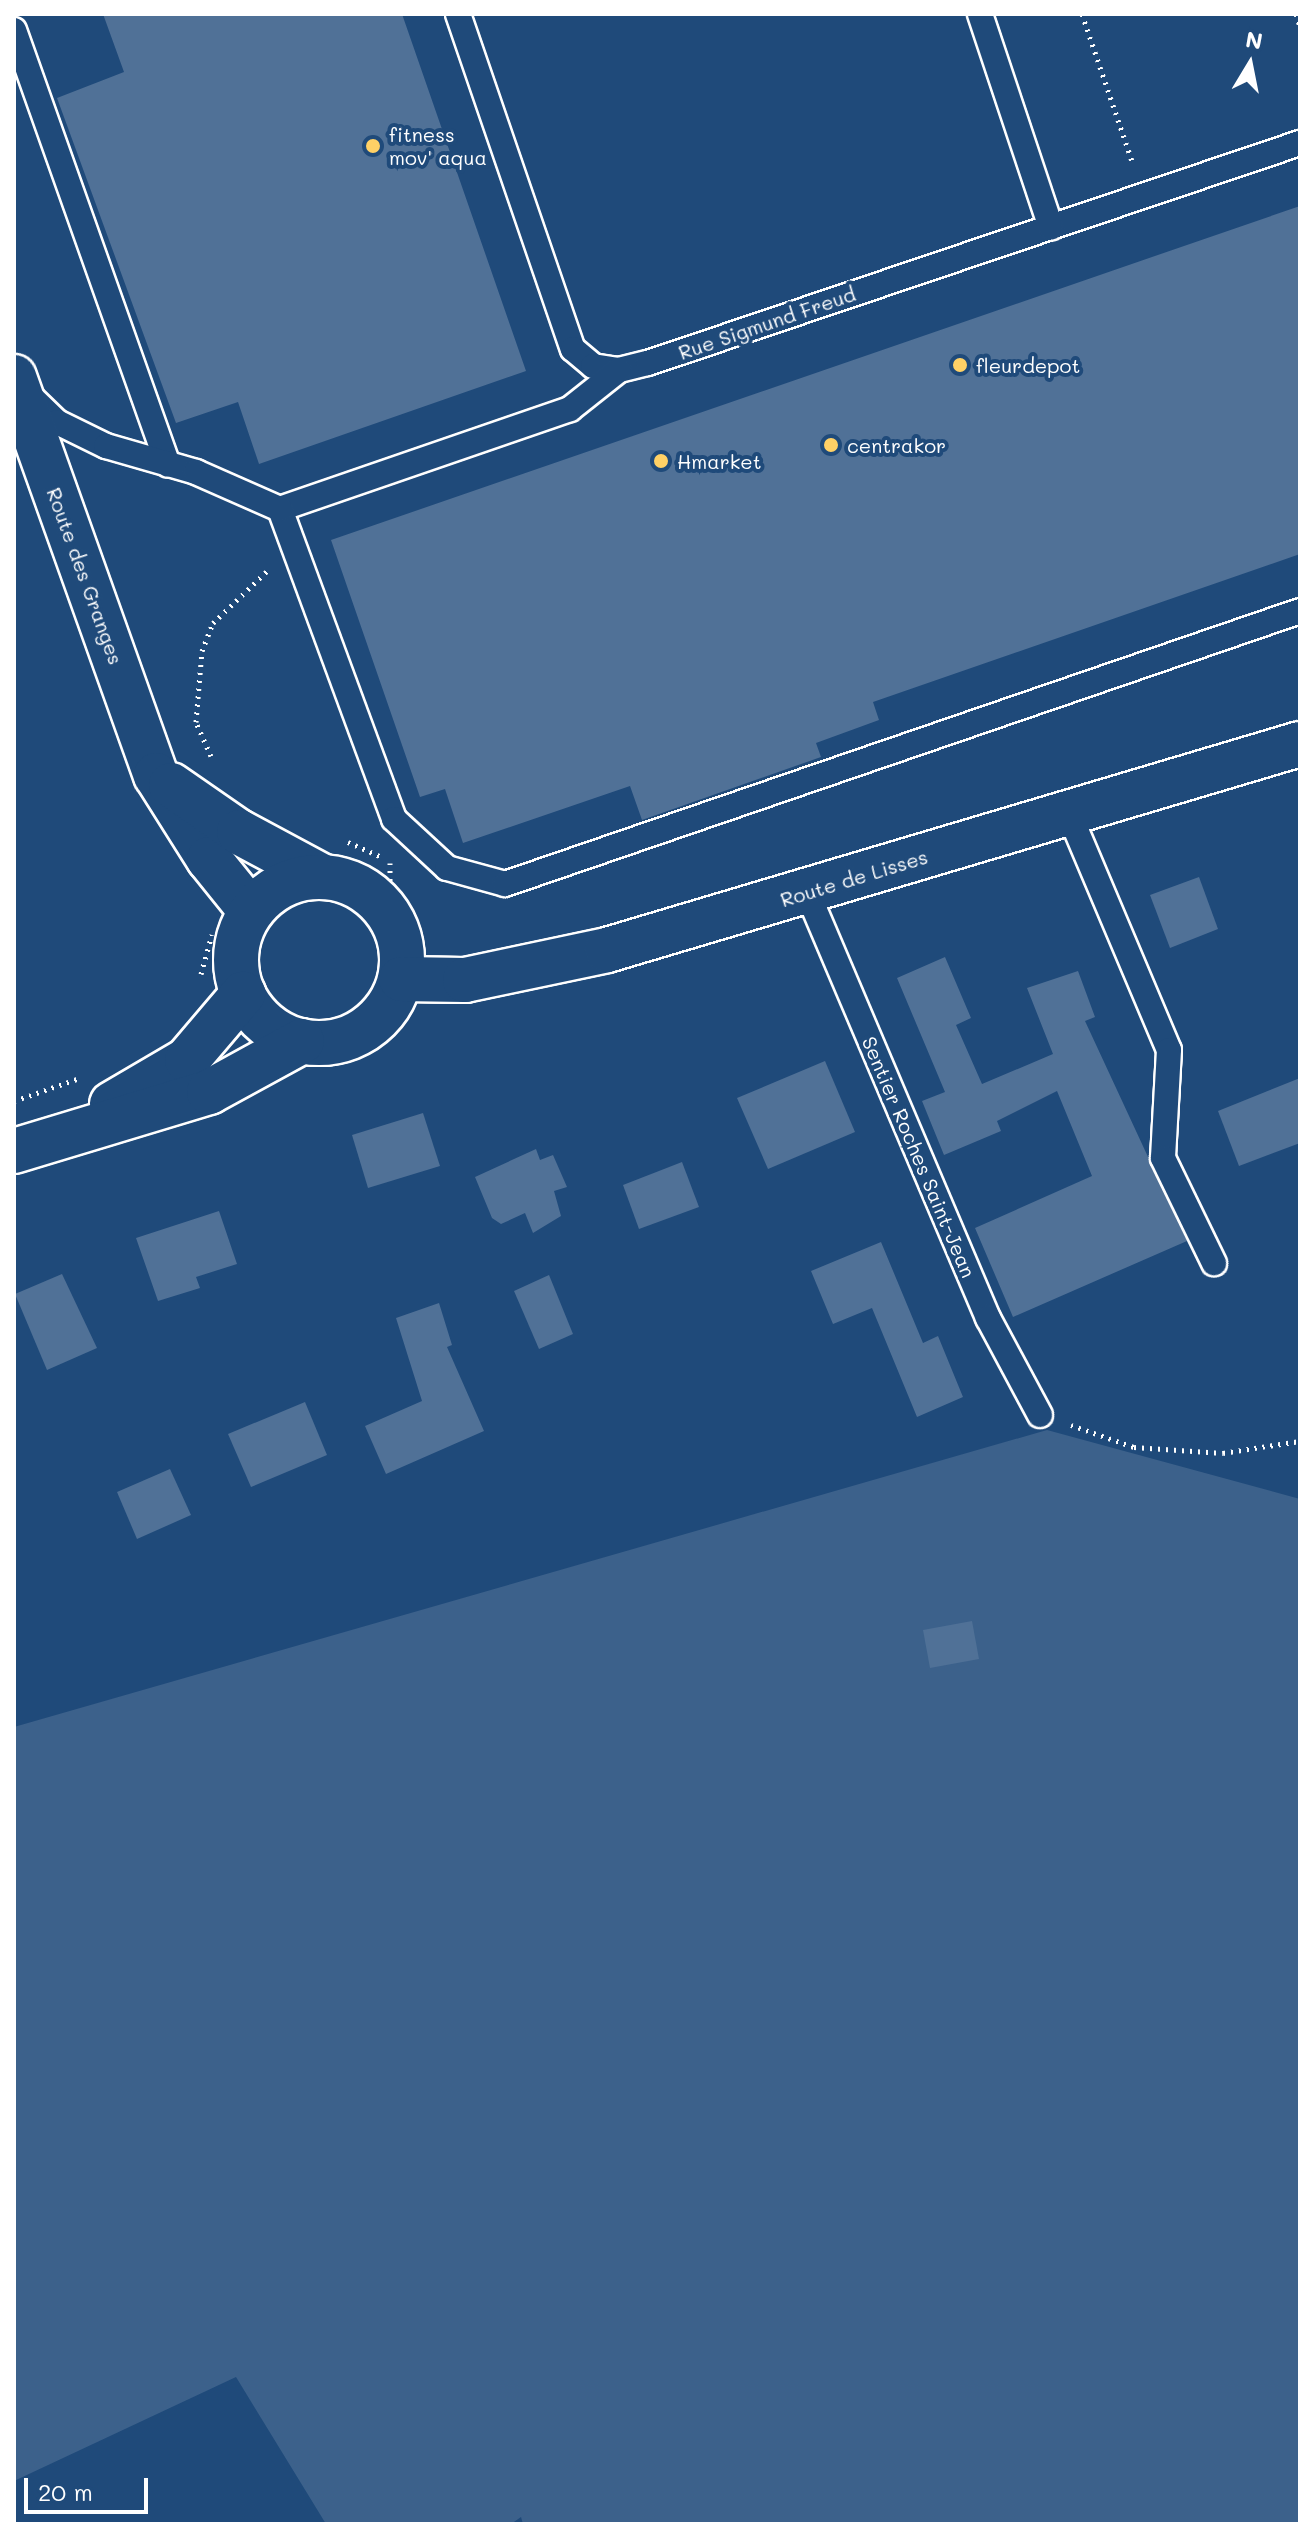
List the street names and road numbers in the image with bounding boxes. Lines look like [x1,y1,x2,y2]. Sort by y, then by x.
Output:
street label: Rue Sigmund Freud [675,281,859,365]
street label: Route des Granges [42,484,128,668]
street label: Route de Lisses [777,844,931,912]
street label: Sentier Roches Saint-Jean [857,1033,981,1281]

